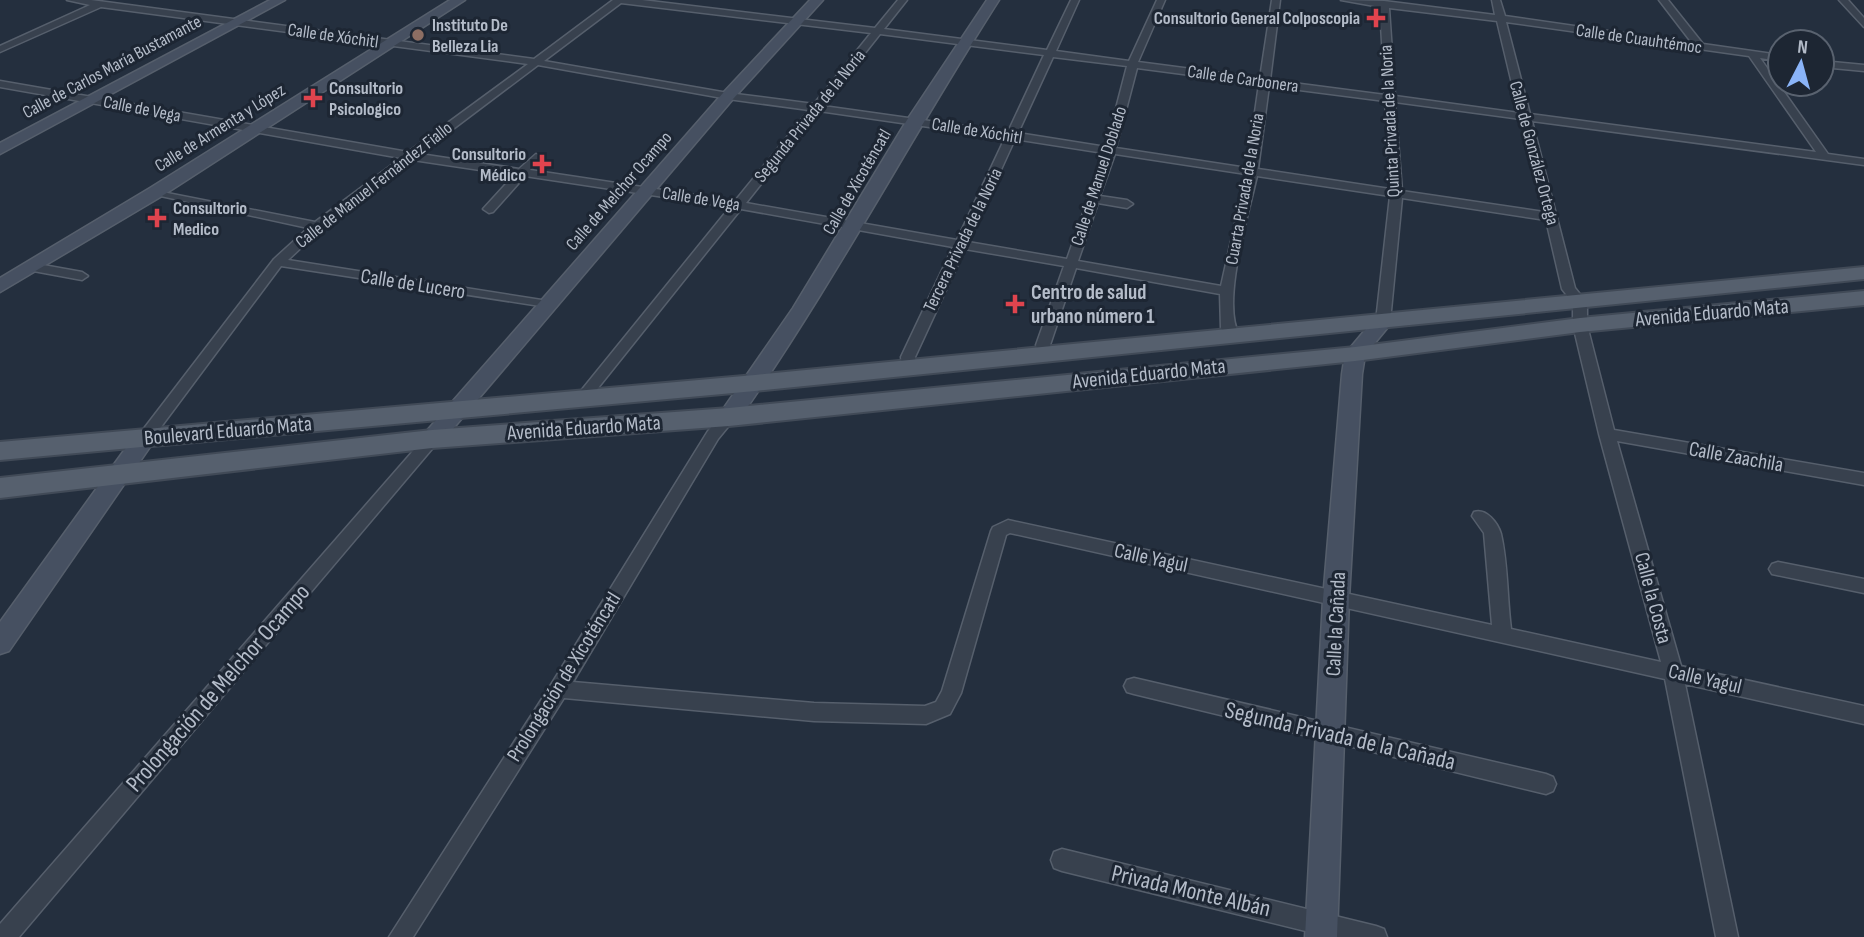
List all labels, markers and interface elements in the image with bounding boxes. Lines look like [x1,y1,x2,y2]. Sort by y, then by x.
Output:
place label: Consultorio General Colposcopia [1154,8,1360,29]
marker: Consultorio General Colposcopia [1366,8,1386,28]
street label: Calle de Carlos María Bustamante [19,11,205,123]
place label: Instituto De Belleza Lia [432,15,508,57]
street label: Calle de Xóchitl [286,19,380,53]
street label: Calle de Cuauhtémoc [1575,20,1703,58]
marker: Instituto De Belleza Lia [410,27,426,43]
north arrow [1766,28,1836,98]
text: N [1796,36,1809,60]
street label: Quinta Privada de la Noria [1376,44,1404,198]
street label: Segunda Privada de la Noria [750,45,870,187]
street label: Calle de Carbonera [1186,61,1300,97]
place label: Consultorio Psicologico [329,78,403,120]
street label: Calle de Armenta y López [151,79,289,177]
street label: Calle de González Ortega [1505,79,1563,227]
marker: Consultorio Psicologico [303,88,323,108]
street label: Calle de Vega [102,91,183,127]
street label: Calle de Manuel Doblado [1067,104,1131,248]
street label: Cuarta Privada de la Noria [1221,111,1269,266]
street label: Calle de Xóchitl [930,113,1024,149]
street label: Calle de Manuel Fernández Fiallo [292,117,456,253]
street label: Calle de Xicoténcatl [818,126,896,238]
street label: Calle de Melchor Ocampo [562,127,676,255]
place label: Consultorio Médico [452,144,526,186]
marker: Consultorio Médico [532,154,552,174]
street label: Tercera Privada de la Noria [919,165,1007,315]
street label: Calle de Vega [661,182,741,216]
place label: Consultorio Medico [173,198,247,240]
marker: Consultorio Medico [147,208,167,228]
street label: Calle de Lucero [359,263,467,305]
place label: Centro de salud urbano número 1 [1031,280,1154,329]
marker: Centro de salud urbano número 1 [1005,294,1025,314]
street label: Avenida Eduardo Mata [1633,294,1790,332]
street label: Avenida Eduardo Mata [1070,354,1227,395]
street label: Avenida Eduardo Mata [505,410,662,446]
street label: Boulevard Eduardo Mata [143,411,313,451]
street label: Calle Zaachila [1687,436,1785,478]
street label: Calle Yagul [1112,538,1190,578]
street label: Calle la Costa [1629,550,1677,646]
street label: Calle la Cañada [1321,571,1351,677]
street label: Prolongación de Melchor Ocampo [120,578,316,798]
street label: Prolongación de Xicoténcatl [502,588,626,766]
street label: Calle Yagul [1666,658,1744,700]
street label: Segunda Privada de la Cañada [1222,695,1458,777]
street label: Privada Monte Albán [1109,859,1273,923]

